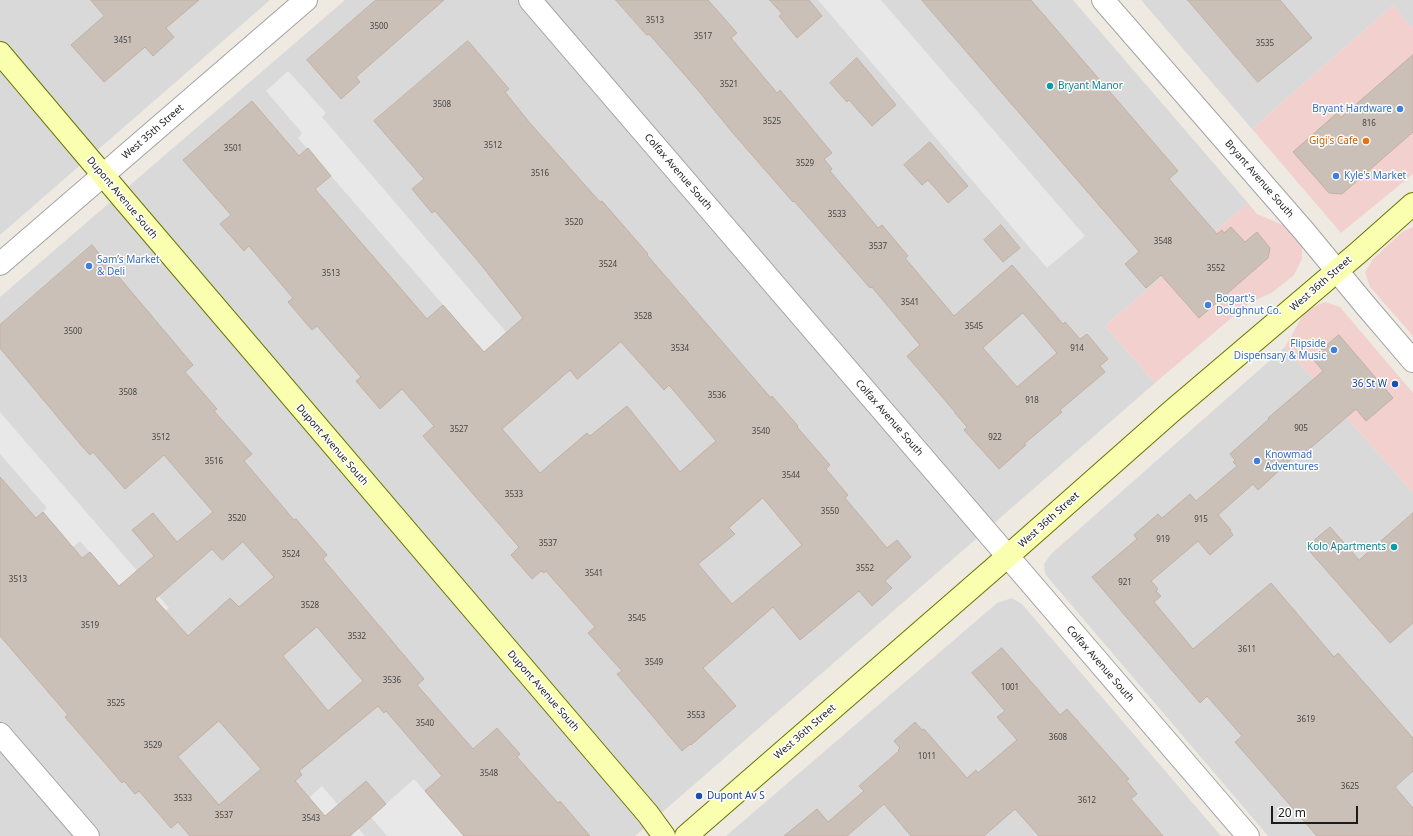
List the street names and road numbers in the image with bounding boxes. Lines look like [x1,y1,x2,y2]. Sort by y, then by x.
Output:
street label: West 35th Street [120,102,186,162]
street label: Colfax Avenue South [642,131,714,213]
street label: Bryant Avenue South [1222,138,1296,220]
street label: Dupont Avenue South [84,155,160,241]
street label: West 36th Street [1288,254,1354,314]
street label: Colfax Avenue South [853,377,925,459]
street label: Dupont Avenue South [294,402,370,488]
street label: West 36th Street [1016,490,1082,550]
street label: Colfax Avenue South [1064,623,1136,705]
street label: Dupont Avenue South [505,648,581,734]
street label: West 36th Street [772,702,838,762]

